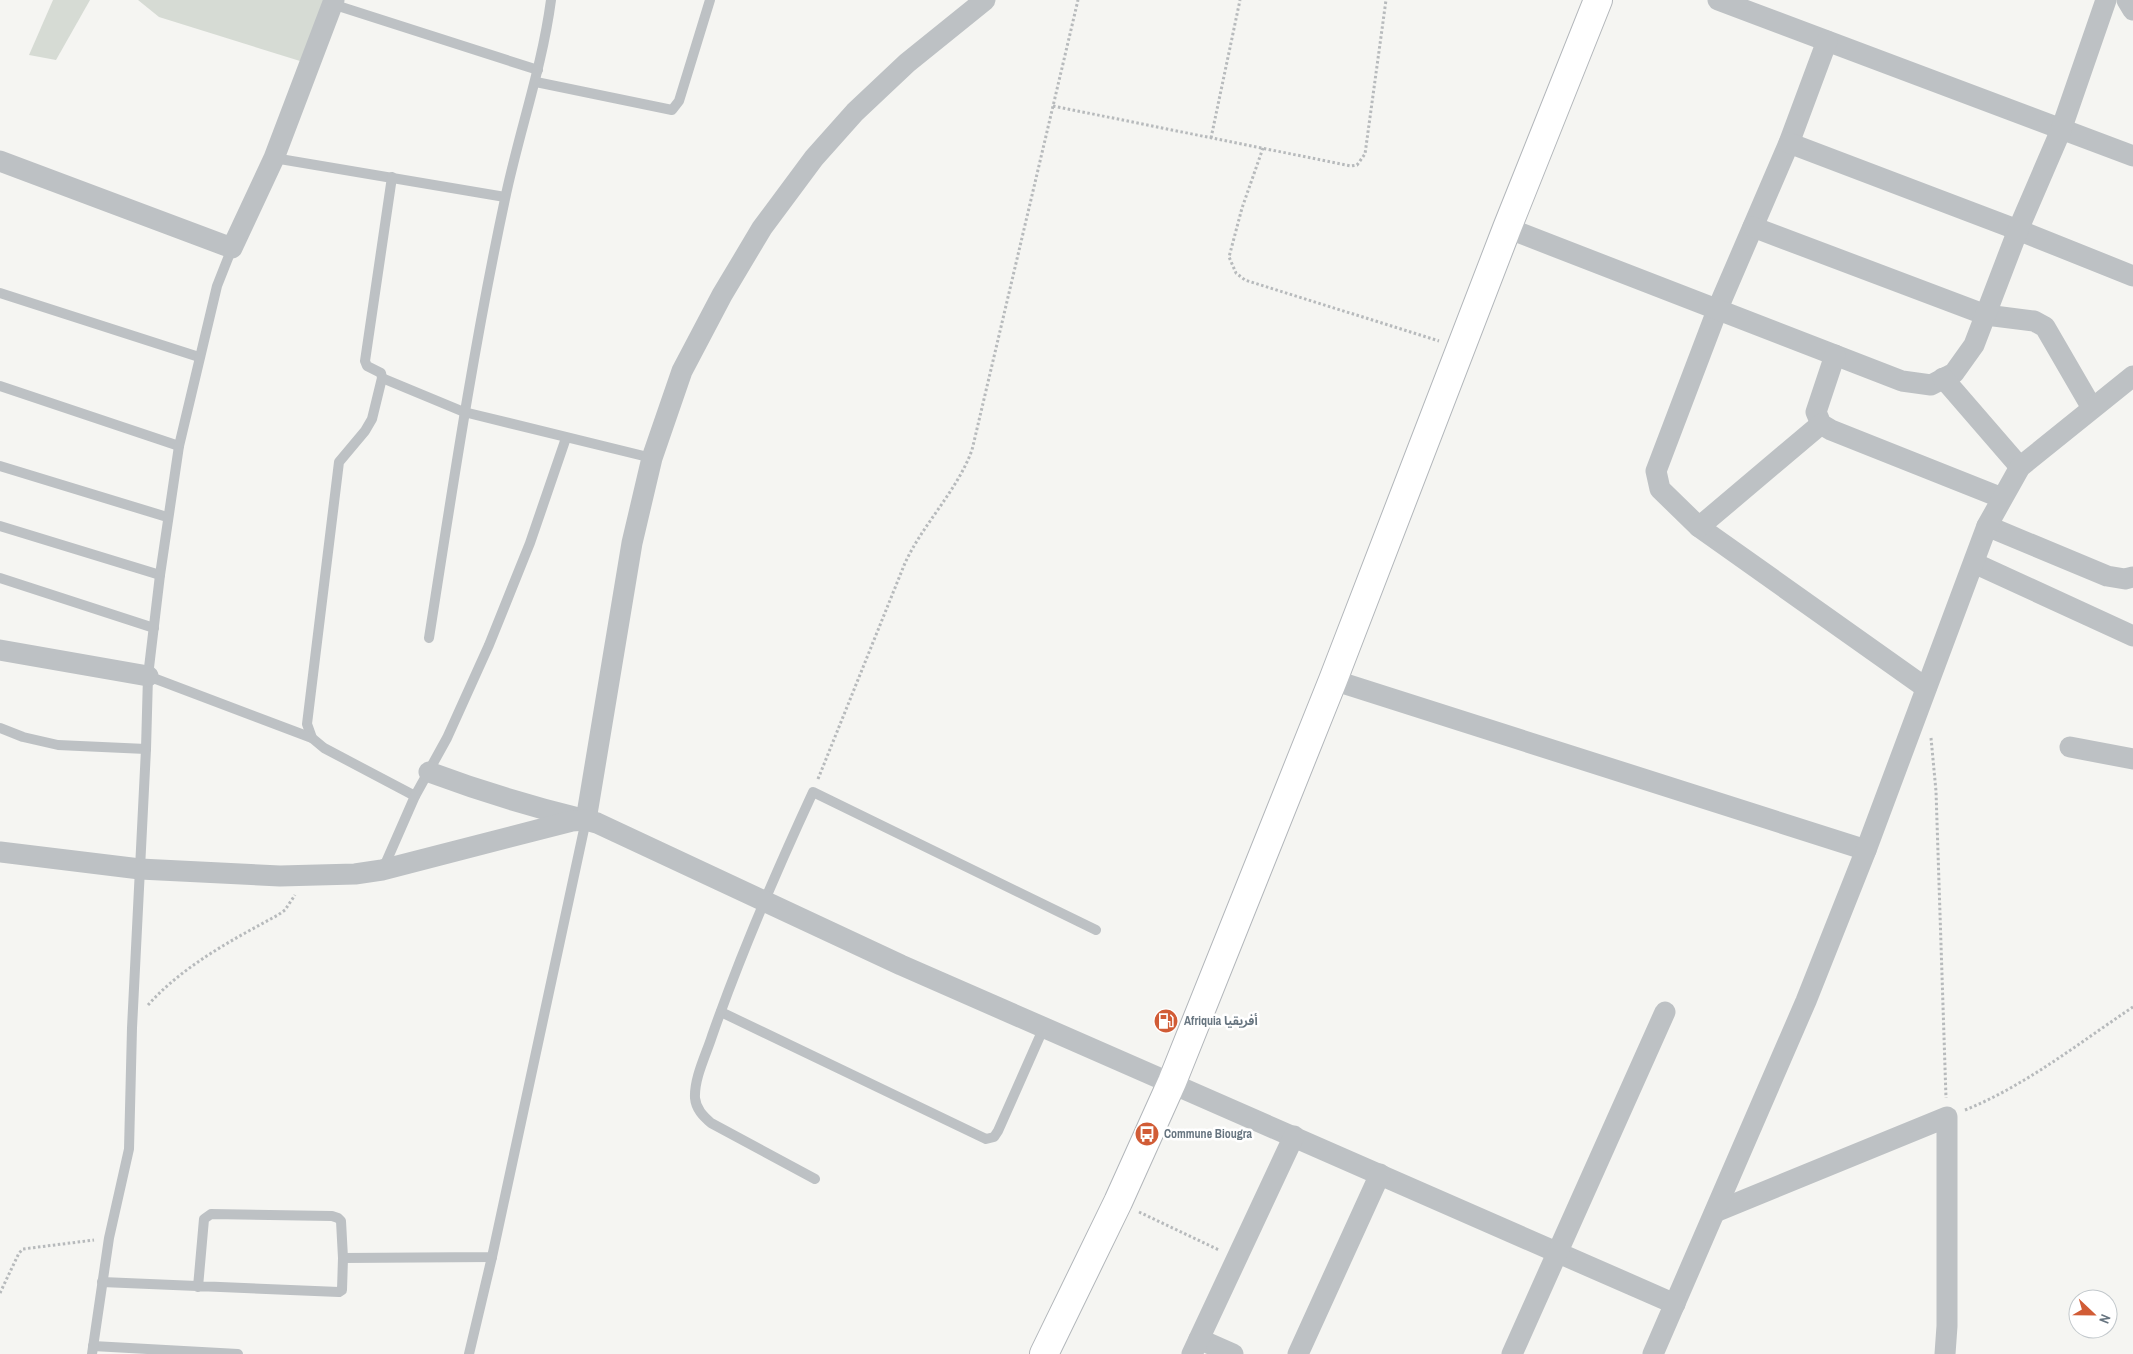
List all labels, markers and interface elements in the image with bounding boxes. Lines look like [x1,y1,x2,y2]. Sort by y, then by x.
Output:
fuel station icon: Afriquia أفريقيا [1153,1008,1179,1034]
place label: Afriquia أفريقيا [1184,1013,1258,1029]
bus stop icon: Commune Biougra [1134,1121,1160,1147]
place label: Commune Biougra [1164,1126,1253,1142]
north arrow [2068,1289,2118,1339]
text: N [2095,1312,2115,1326]

